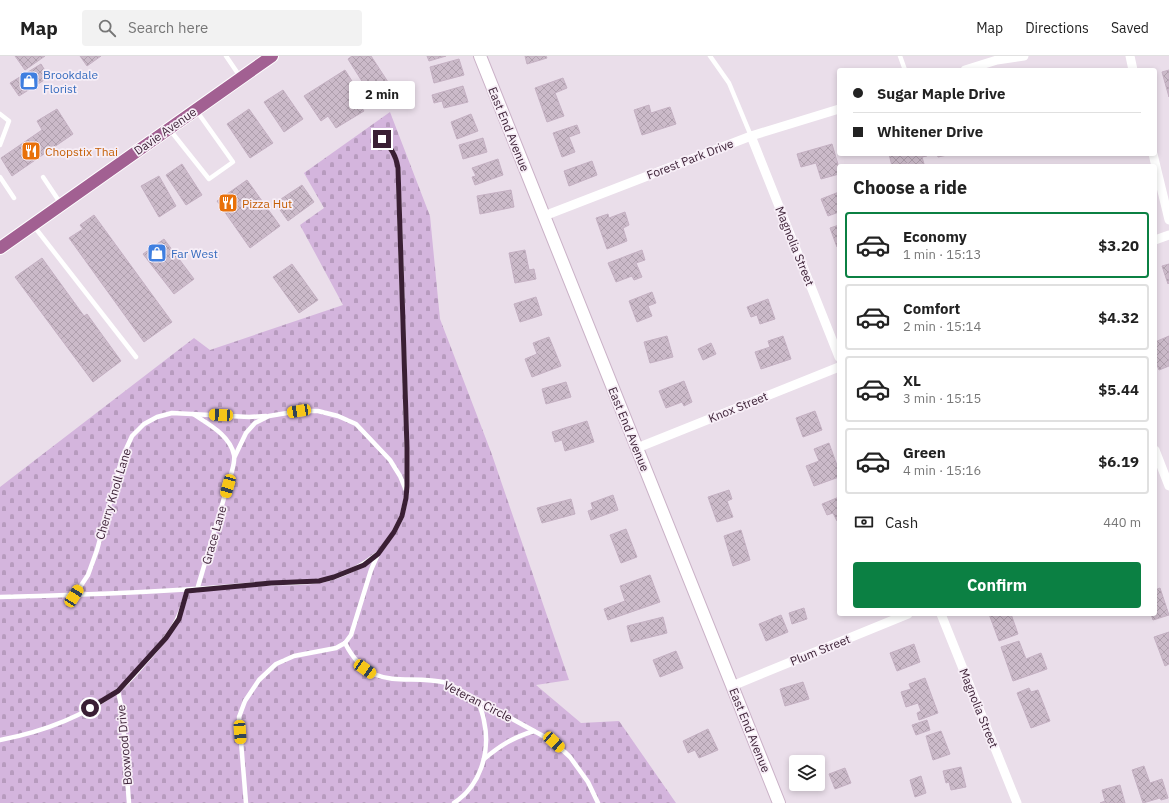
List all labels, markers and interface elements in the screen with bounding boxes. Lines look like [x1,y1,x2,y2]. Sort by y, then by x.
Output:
search box [82,10,362,46]
text: Map [20,16,58,40]
icon: search [96,17,118,39]
text: Search here [128,18,208,37]
text: Map [976,19,1003,37]
text: Directions [1025,19,1089,37]
text: Saved [1111,19,1149,37]
place label: Brookdale Florist [43,67,98,96]
shop icon: Brookdale Florist [18,70,40,92]
callout: 2 min [349,81,415,109]
text: Sugar Maple Drive [877,84,1005,103]
street label: East End Avenue [485,85,533,174]
text: 2 min [365,86,399,103]
street label: Davie Avenue [131,104,199,158]
text: Whitener Drive [877,122,983,141]
route end [373,130,391,148]
street label: Forest Park Drive [644,135,736,182]
restaurant icon: Chopstix Thai [20,140,42,162]
place label: Chopstix Thai [45,144,118,159]
text: Choose a ride [853,176,967,199]
restaurant icon: Pizza Hut [217,192,239,214]
place label: Pizza Hut [242,196,292,211]
street label: Magnolia Street [772,204,818,288]
icon: car [855,227,891,263]
text: Economy [903,227,967,246]
text: $3.20 [1098,236,1139,255]
shop icon: Far West [146,242,168,264]
place label: Far West [171,246,218,261]
text: 1 min · 15:13 [903,246,981,263]
icon: car [855,299,891,335]
text: Comfort [903,299,960,318]
text: $4.32 [1098,308,1139,327]
text: 2 min · 15:14 [903,318,981,335]
icon: car [855,371,891,407]
text: XL [903,371,921,390]
text: $5.44 [1098,380,1139,399]
street label: East End Avenue [605,385,653,474]
street label: Knox Street [706,388,770,426]
text: 3 min · 15:15 [903,390,981,407]
car [286,403,312,419]
car [209,408,233,422]
icon: car [855,443,891,479]
text: Green [903,443,946,462]
street label: Cherry Knoll Lane [92,446,134,541]
text: $6.19 [1098,452,1139,471]
text: 4 min · 15:16 [903,462,981,479]
car [219,473,237,499]
street label: Grace Lane [198,504,230,566]
icon: cash [853,511,875,533]
text: Cash [885,513,918,532]
text: 440 m [1103,514,1141,531]
button: Confirm [853,562,1141,608]
car [62,583,86,609]
street label: Plum Street [788,631,852,669]
car [352,657,378,681]
street label: Magnolia Street [956,666,1002,750]
street label: Veteran Circle [441,677,515,725]
street label: East End Avenue [726,686,774,775]
route start [81,699,99,717]
street label: Boxwood Drive [113,704,135,786]
car [233,720,247,744]
car [541,730,567,754]
map controls [789,755,825,791]
button: layers [789,755,825,791]

